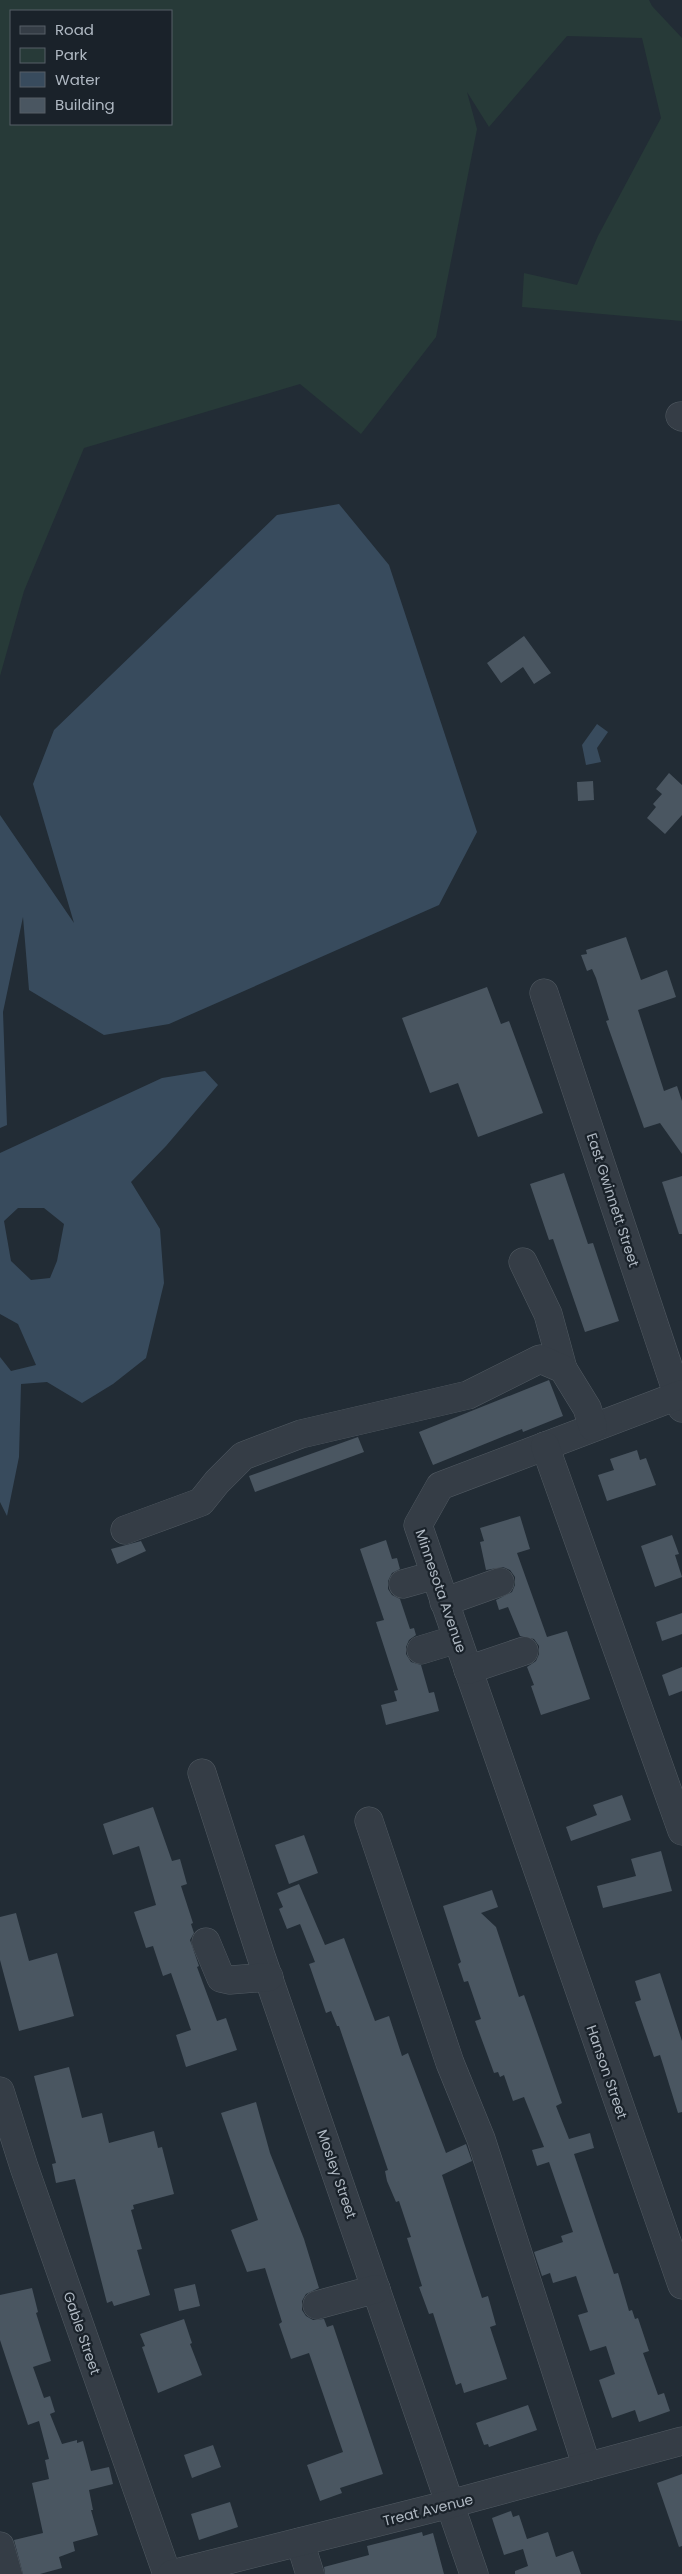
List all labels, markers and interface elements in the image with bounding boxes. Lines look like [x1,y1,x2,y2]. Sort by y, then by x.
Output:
legend [10,10,172,125]
text: Road [55,19,94,40]
text: Park [55,44,87,65]
text: Water [55,69,101,90]
text: Building [55,94,115,115]
street label: East Gwinnett Street [582,1130,644,1270]
street label: Minnesota Avenue [411,1527,472,1656]
street label: Hanson Street [582,2022,632,2122]
street label: Mosley Street [312,2127,362,2221]
street label: Gable Street [58,2289,106,2377]
street label: Treat Avenue [381,2489,476,2531]

